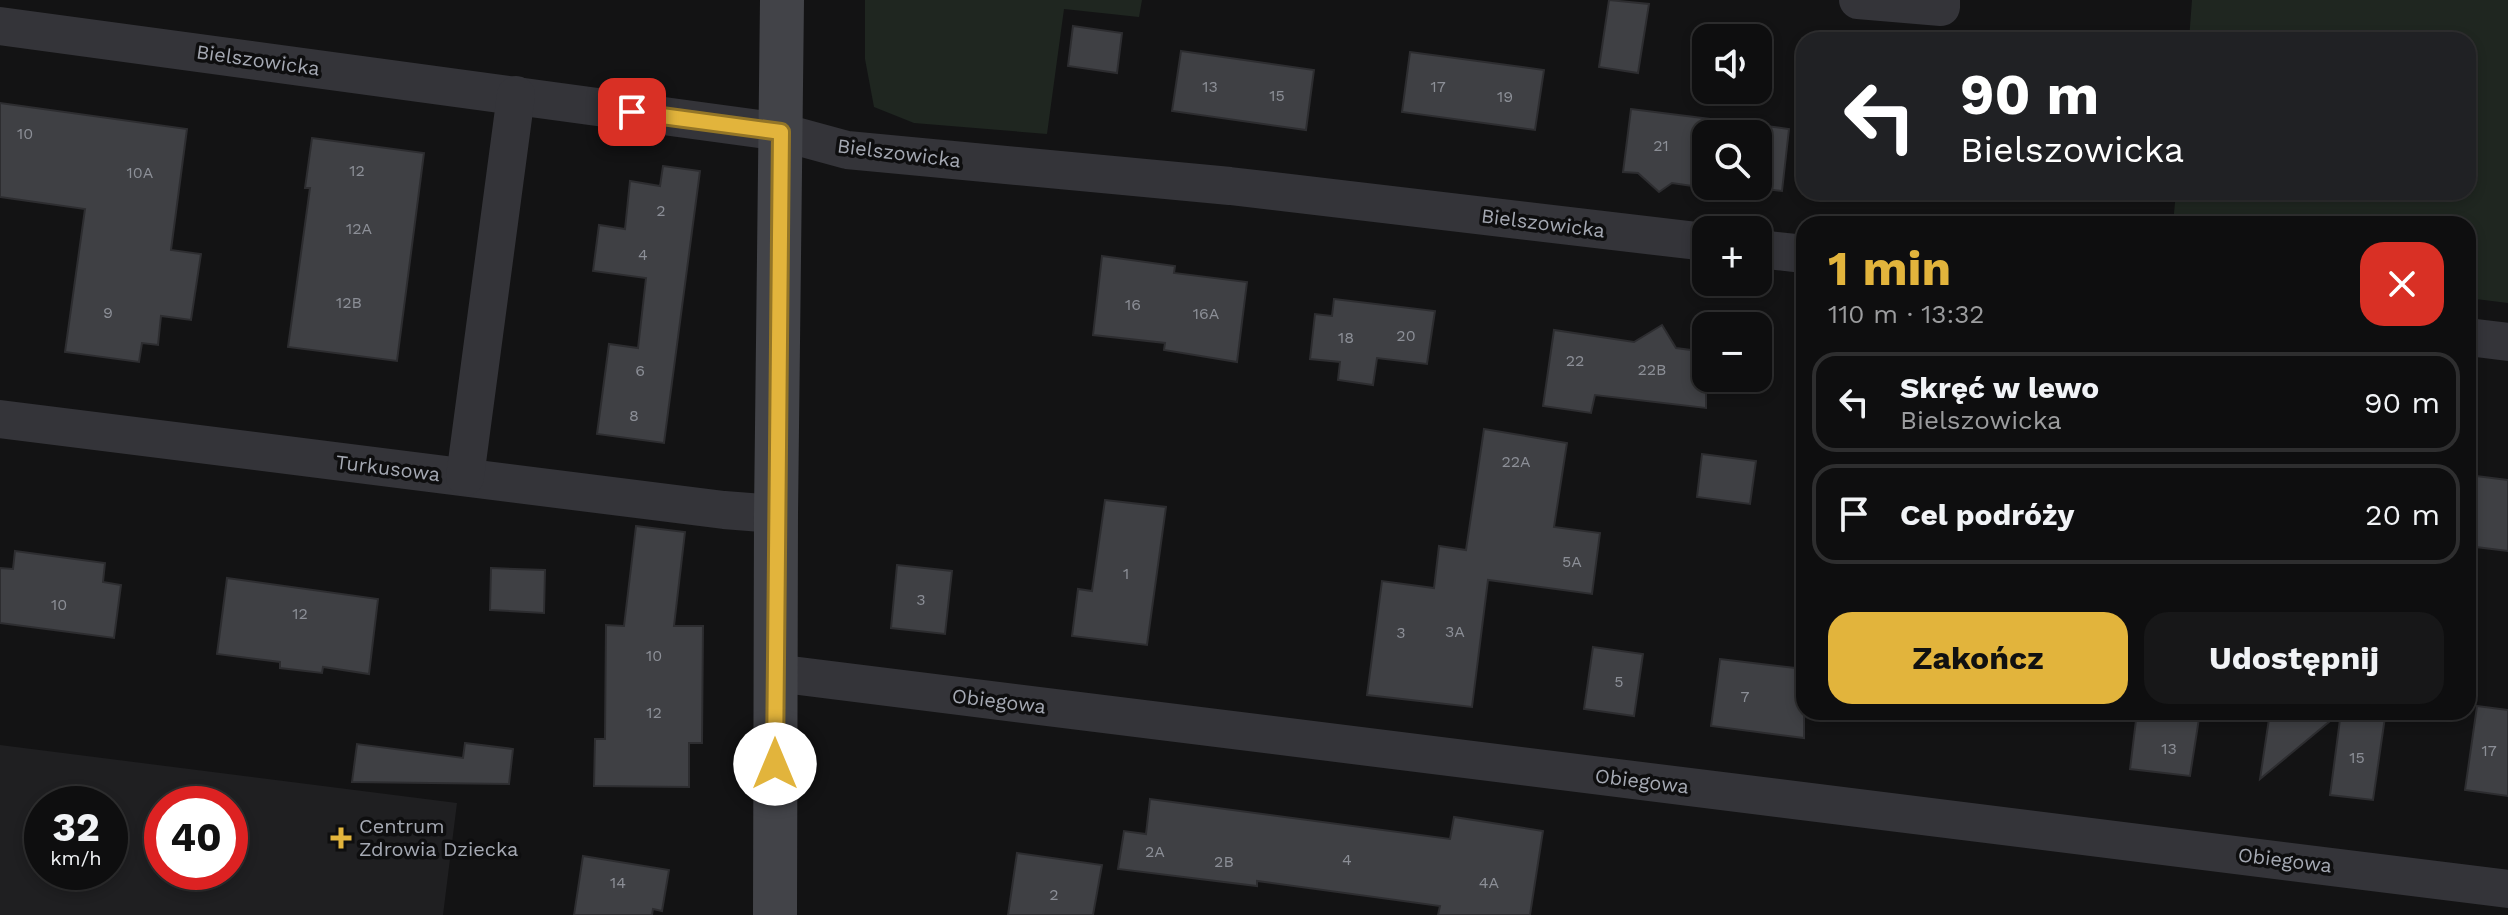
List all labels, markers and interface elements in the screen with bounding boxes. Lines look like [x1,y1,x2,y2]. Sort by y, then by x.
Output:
map controls [1692,24,1772,392]
button: sound [1692,24,1772,104]
street label: Bielszowicka [195,39,321,81]
text: 90 m [1960,62,2099,128]
icon: left [1828,64,1932,168]
house number: 13 [1202,77,1218,96]
house number: 17 [1430,77,1446,96]
pin [598,78,666,146]
house number: 15 [1269,86,1285,105]
house number: 19 [1497,87,1513,106]
icon: arrive [610,90,654,134]
button: search [1692,120,1772,200]
house number: 10 [17,124,33,143]
text: Bielszowicka [1960,129,2184,171]
street label: Bielszowicka [836,134,962,172]
house number: 21 [1653,136,1669,155]
house number: 12 [349,161,365,180]
house number: 10A [127,163,154,182]
house number: 2 [656,201,666,220]
street label: Bielszowicka [1480,204,1606,242]
button: + [1692,216,1772,296]
house number: 12A [346,219,372,238]
text: 1 min [1828,240,1951,297]
button: close [2360,242,2444,326]
house number: 4 [638,245,648,264]
house number: 12B [336,293,362,312]
house number: 16 [1125,295,1141,314]
text: 110 m · 13:32 [1828,299,1985,329]
house number: 9 [103,303,113,322]
house number: 16A [1193,304,1220,323]
button: − [1692,312,1772,392]
house number: 20 [1396,326,1416,345]
house number: 18 [1338,328,1354,347]
house number: 22 [1566,351,1584,370]
house number: 22B [1637,360,1667,379]
house number: 6 [635,361,645,380]
text: Skręć w lewo [1900,370,2099,405]
icon: left [1832,380,1876,424]
text: 90 m [2364,385,2440,420]
text: Bielszowicka [1900,405,2062,435]
house number: 8 [629,406,639,425]
street label: Turkusowa [334,450,442,486]
house number: 22A [1501,452,1531,471]
icon: arrive [1832,492,1876,536]
text: Cel podróży [1900,497,2074,532]
text: 20 m [2365,497,2440,532]
house number: 5A [1562,552,1582,571]
house number: 1 [1123,564,1129,583]
house number: 3 [916,590,926,609]
house number: 10 [51,595,67,614]
house number: 12 [292,604,308,623]
button: Zakończ [1828,612,2128,704]
button: Udostępnij [2144,612,2444,704]
house number: 3A [1445,622,1465,641]
house number: 3 [1396,623,1406,642]
house number: 10 [646,646,662,665]
house number: 5 [1614,672,1624,691]
street label: Obiegowa [951,683,1047,719]
house number: 7 [1741,687,1750,706]
house number: 12 [646,703,662,722]
position arrow [733,722,817,806]
house number: 13 [2161,739,2177,758]
house number: 17 [2481,741,2497,760]
house number: 15 [2349,748,2365,767]
street label: Obiegowa [1594,763,1690,799]
speed limit sign: 40 [144,786,248,890]
text: 32 [52,804,100,851]
place label: Centrum Zdrowia Dziecka [359,814,518,861]
marker: Centrum Zdrowia Dziecka [330,827,352,849]
house number: 2A [1145,842,1165,861]
street label: Obiegowa [2237,842,2333,878]
text: km/h [50,846,102,870]
house number: 4 [1342,850,1352,869]
house number: 2B [1214,852,1234,871]
house number: 14 [610,873,626,892]
house number: 4A [1479,873,1500,892]
house number: 2 [1049,885,1059,904]

